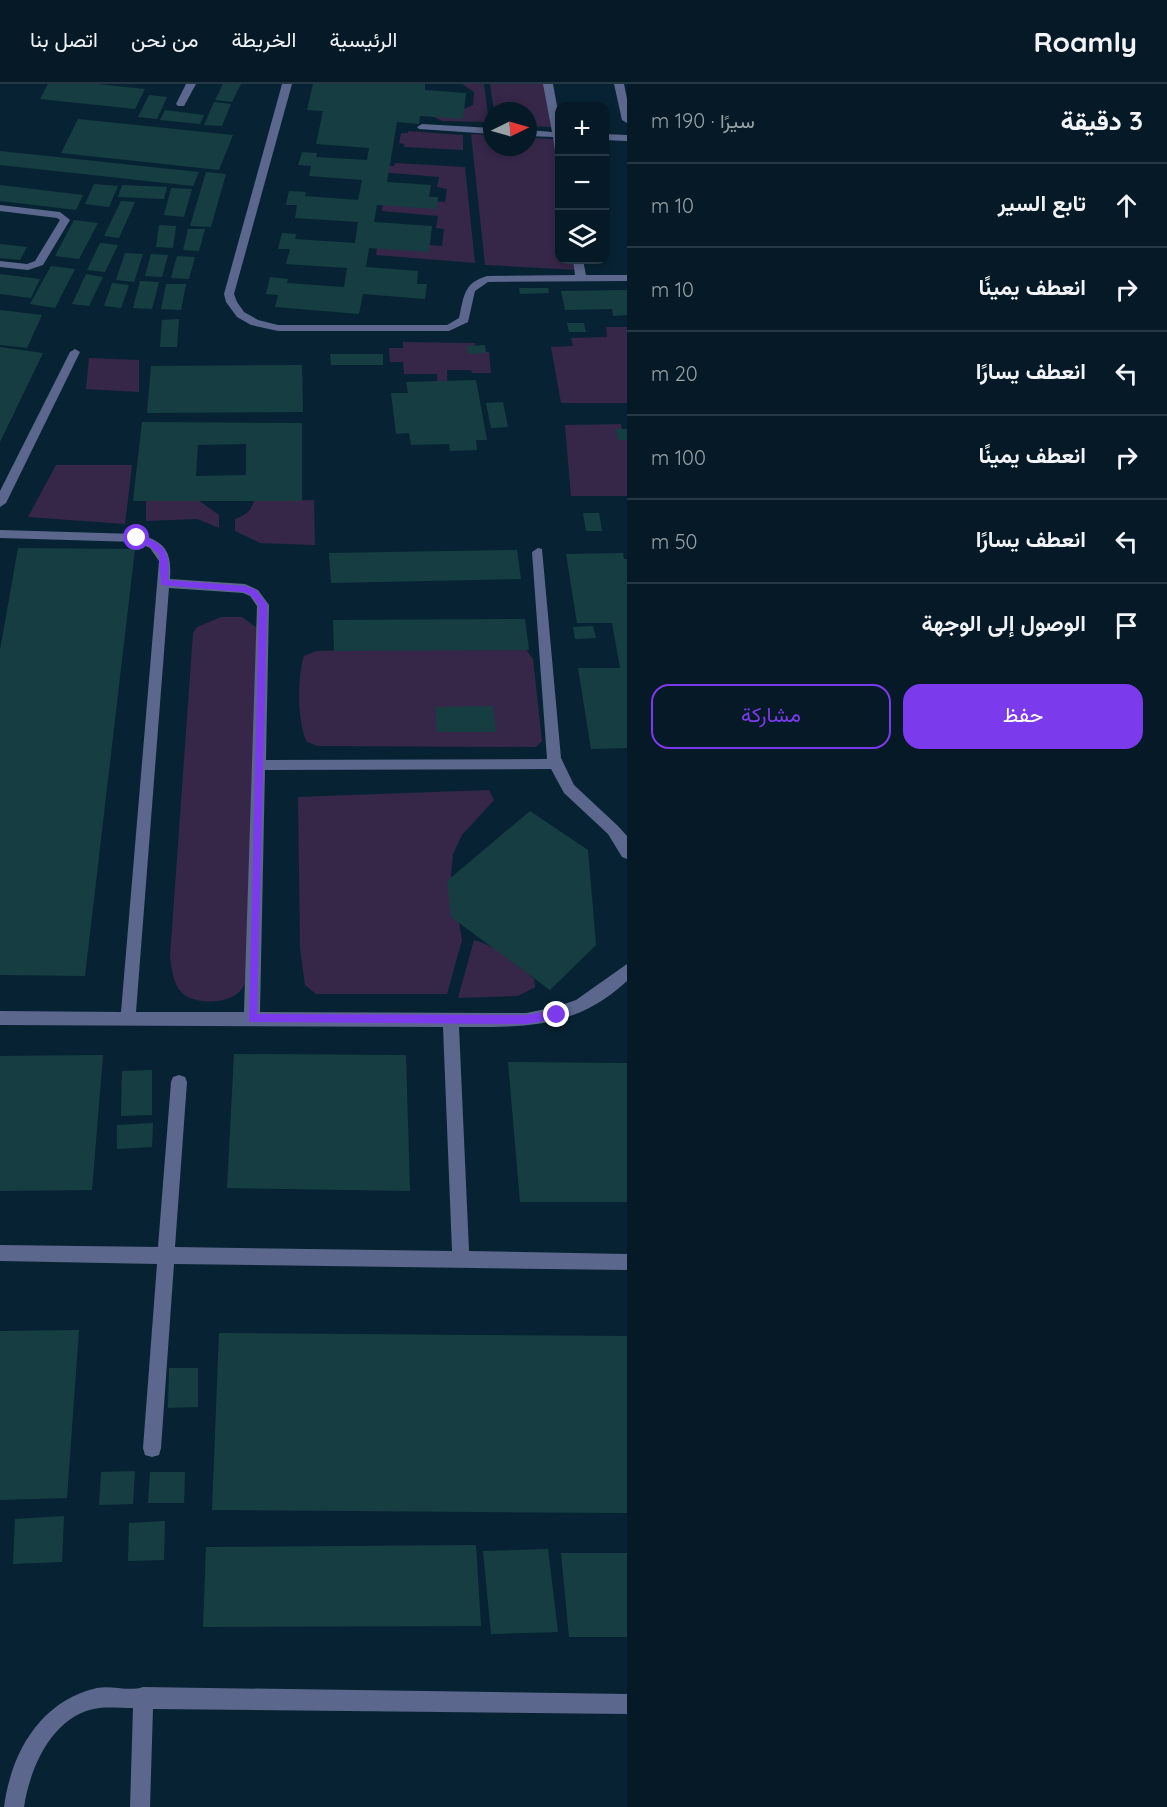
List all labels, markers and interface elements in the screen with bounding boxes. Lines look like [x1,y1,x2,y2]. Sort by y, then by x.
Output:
text: Roamly [1033,24,1137,59]
text: اتصل بنا [30,26,98,52]
text: من نحن [131,26,198,52]
text: الخريطة [231,26,296,52]
text: الرئيسية [329,26,397,52]
north arrow [483,102,537,156]
map controls [555,102,609,264]
button: + [555,102,609,156]
text: 3 دقيقة [1060,104,1143,137]
text: سيرًا · 190 m [651,108,755,133]
button: − [555,156,609,210]
text: تابع السير [998,189,1086,217]
icon: ahead [1110,189,1143,222]
text: 10 m [651,193,694,218]
button: layers [555,210,609,264]
text: انعطف يمينًا [978,273,1086,301]
icon: right [1110,273,1143,306]
text: 10 m [651,277,694,302]
text: انعطف يسارًا [976,357,1086,385]
icon: left [1110,357,1143,390]
text: 20 m [651,361,698,386]
text: انعطف يمينًا [978,441,1086,469]
icon: right [1110,441,1143,474]
text: 100 m [651,445,706,470]
route start [123,524,149,550]
text: انعطف يسارًا [976,525,1086,553]
icon: left [1110,525,1143,558]
text: 50 m [651,529,698,554]
text: الوصول إلى الوجهة [922,609,1086,637]
icon: arrive [1110,609,1143,642]
button: مشاركة [651,684,891,749]
button: حفظ [903,684,1143,749]
route end [543,1001,569,1027]

